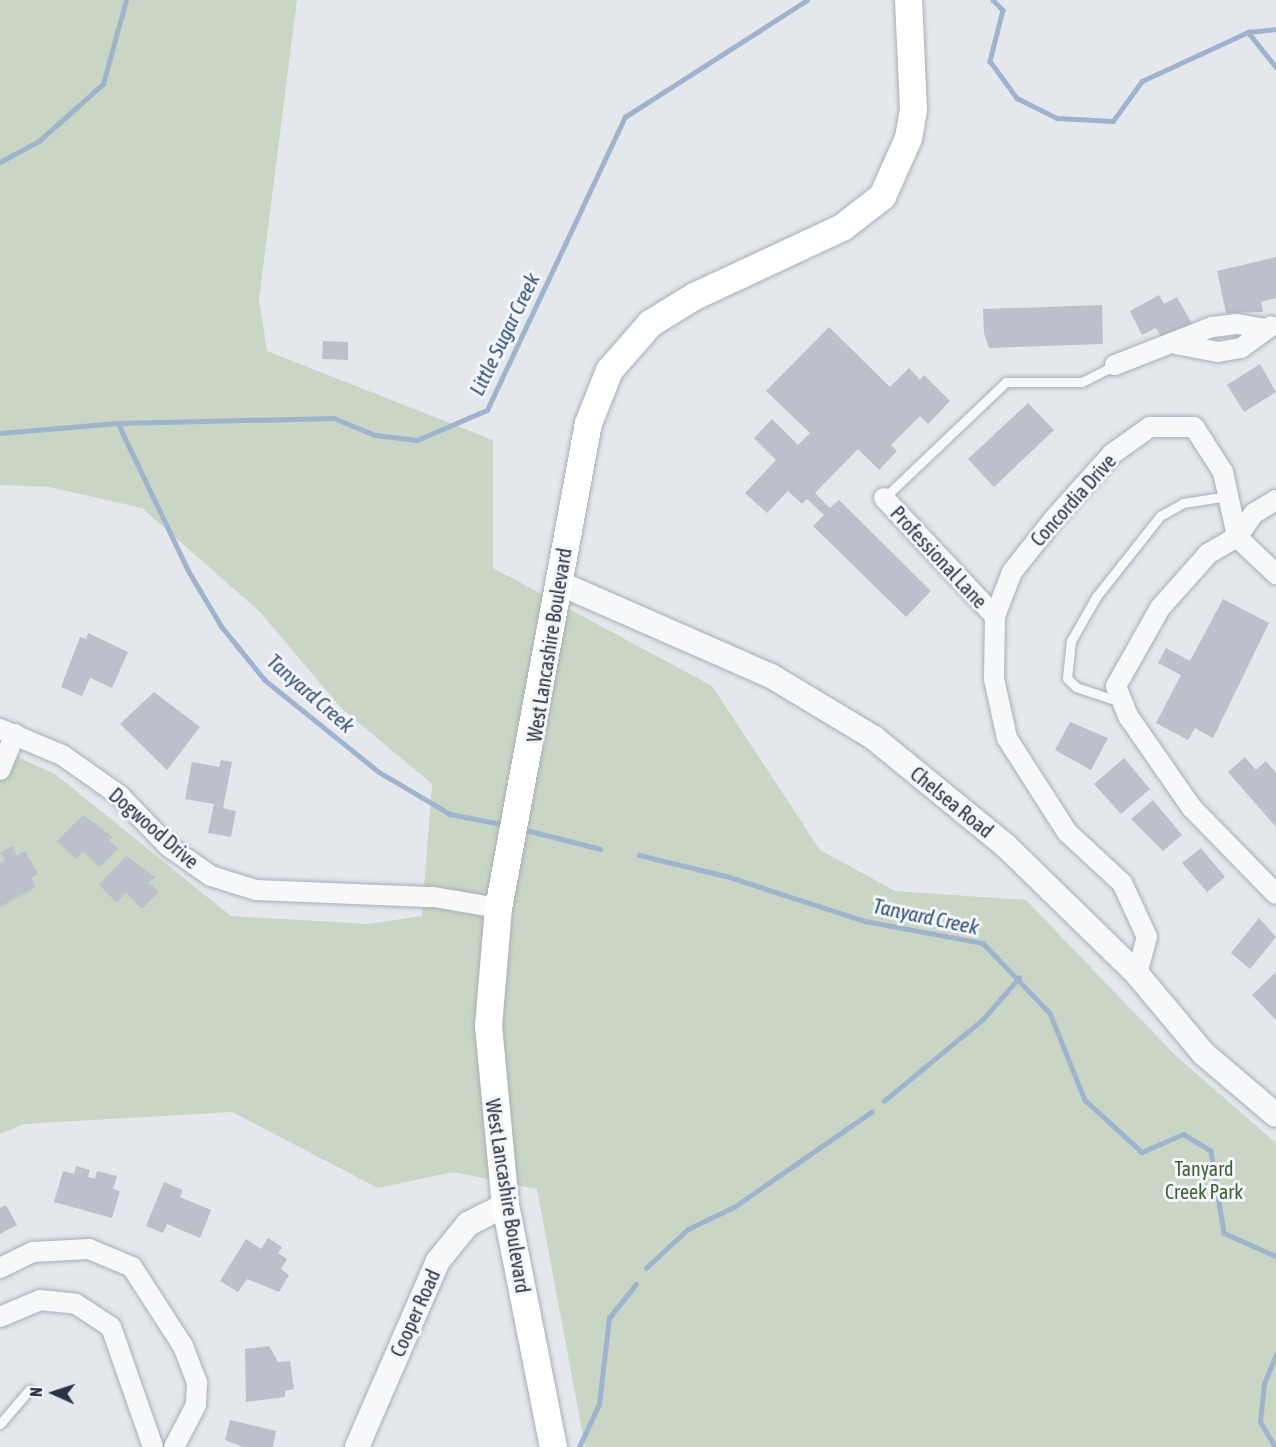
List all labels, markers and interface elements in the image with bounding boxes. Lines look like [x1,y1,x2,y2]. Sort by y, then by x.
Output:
water label: Little Sugar Creek [464,269,544,399]
street label: Concordia Drive [1025,449,1121,551]
street label: Professional Lane [886,501,992,613]
street label: West Lancashire Boulevard [522,546,576,744]
water label: Tanyard Creek [262,648,360,738]
street label: Chelsea Road [906,761,998,843]
street label: Dogwood Drive [104,783,204,873]
water label: Tanyard Creek [871,893,981,939]
street label: West Lancashire Boulevard [481,1097,535,1295]
park label: Tanyard Creek Park [1165,1156,1243,1203]
street label: Cooper Road [385,1266,445,1360]
north arrow [24,1363,84,1423]
text: N [27,1387,45,1397]

